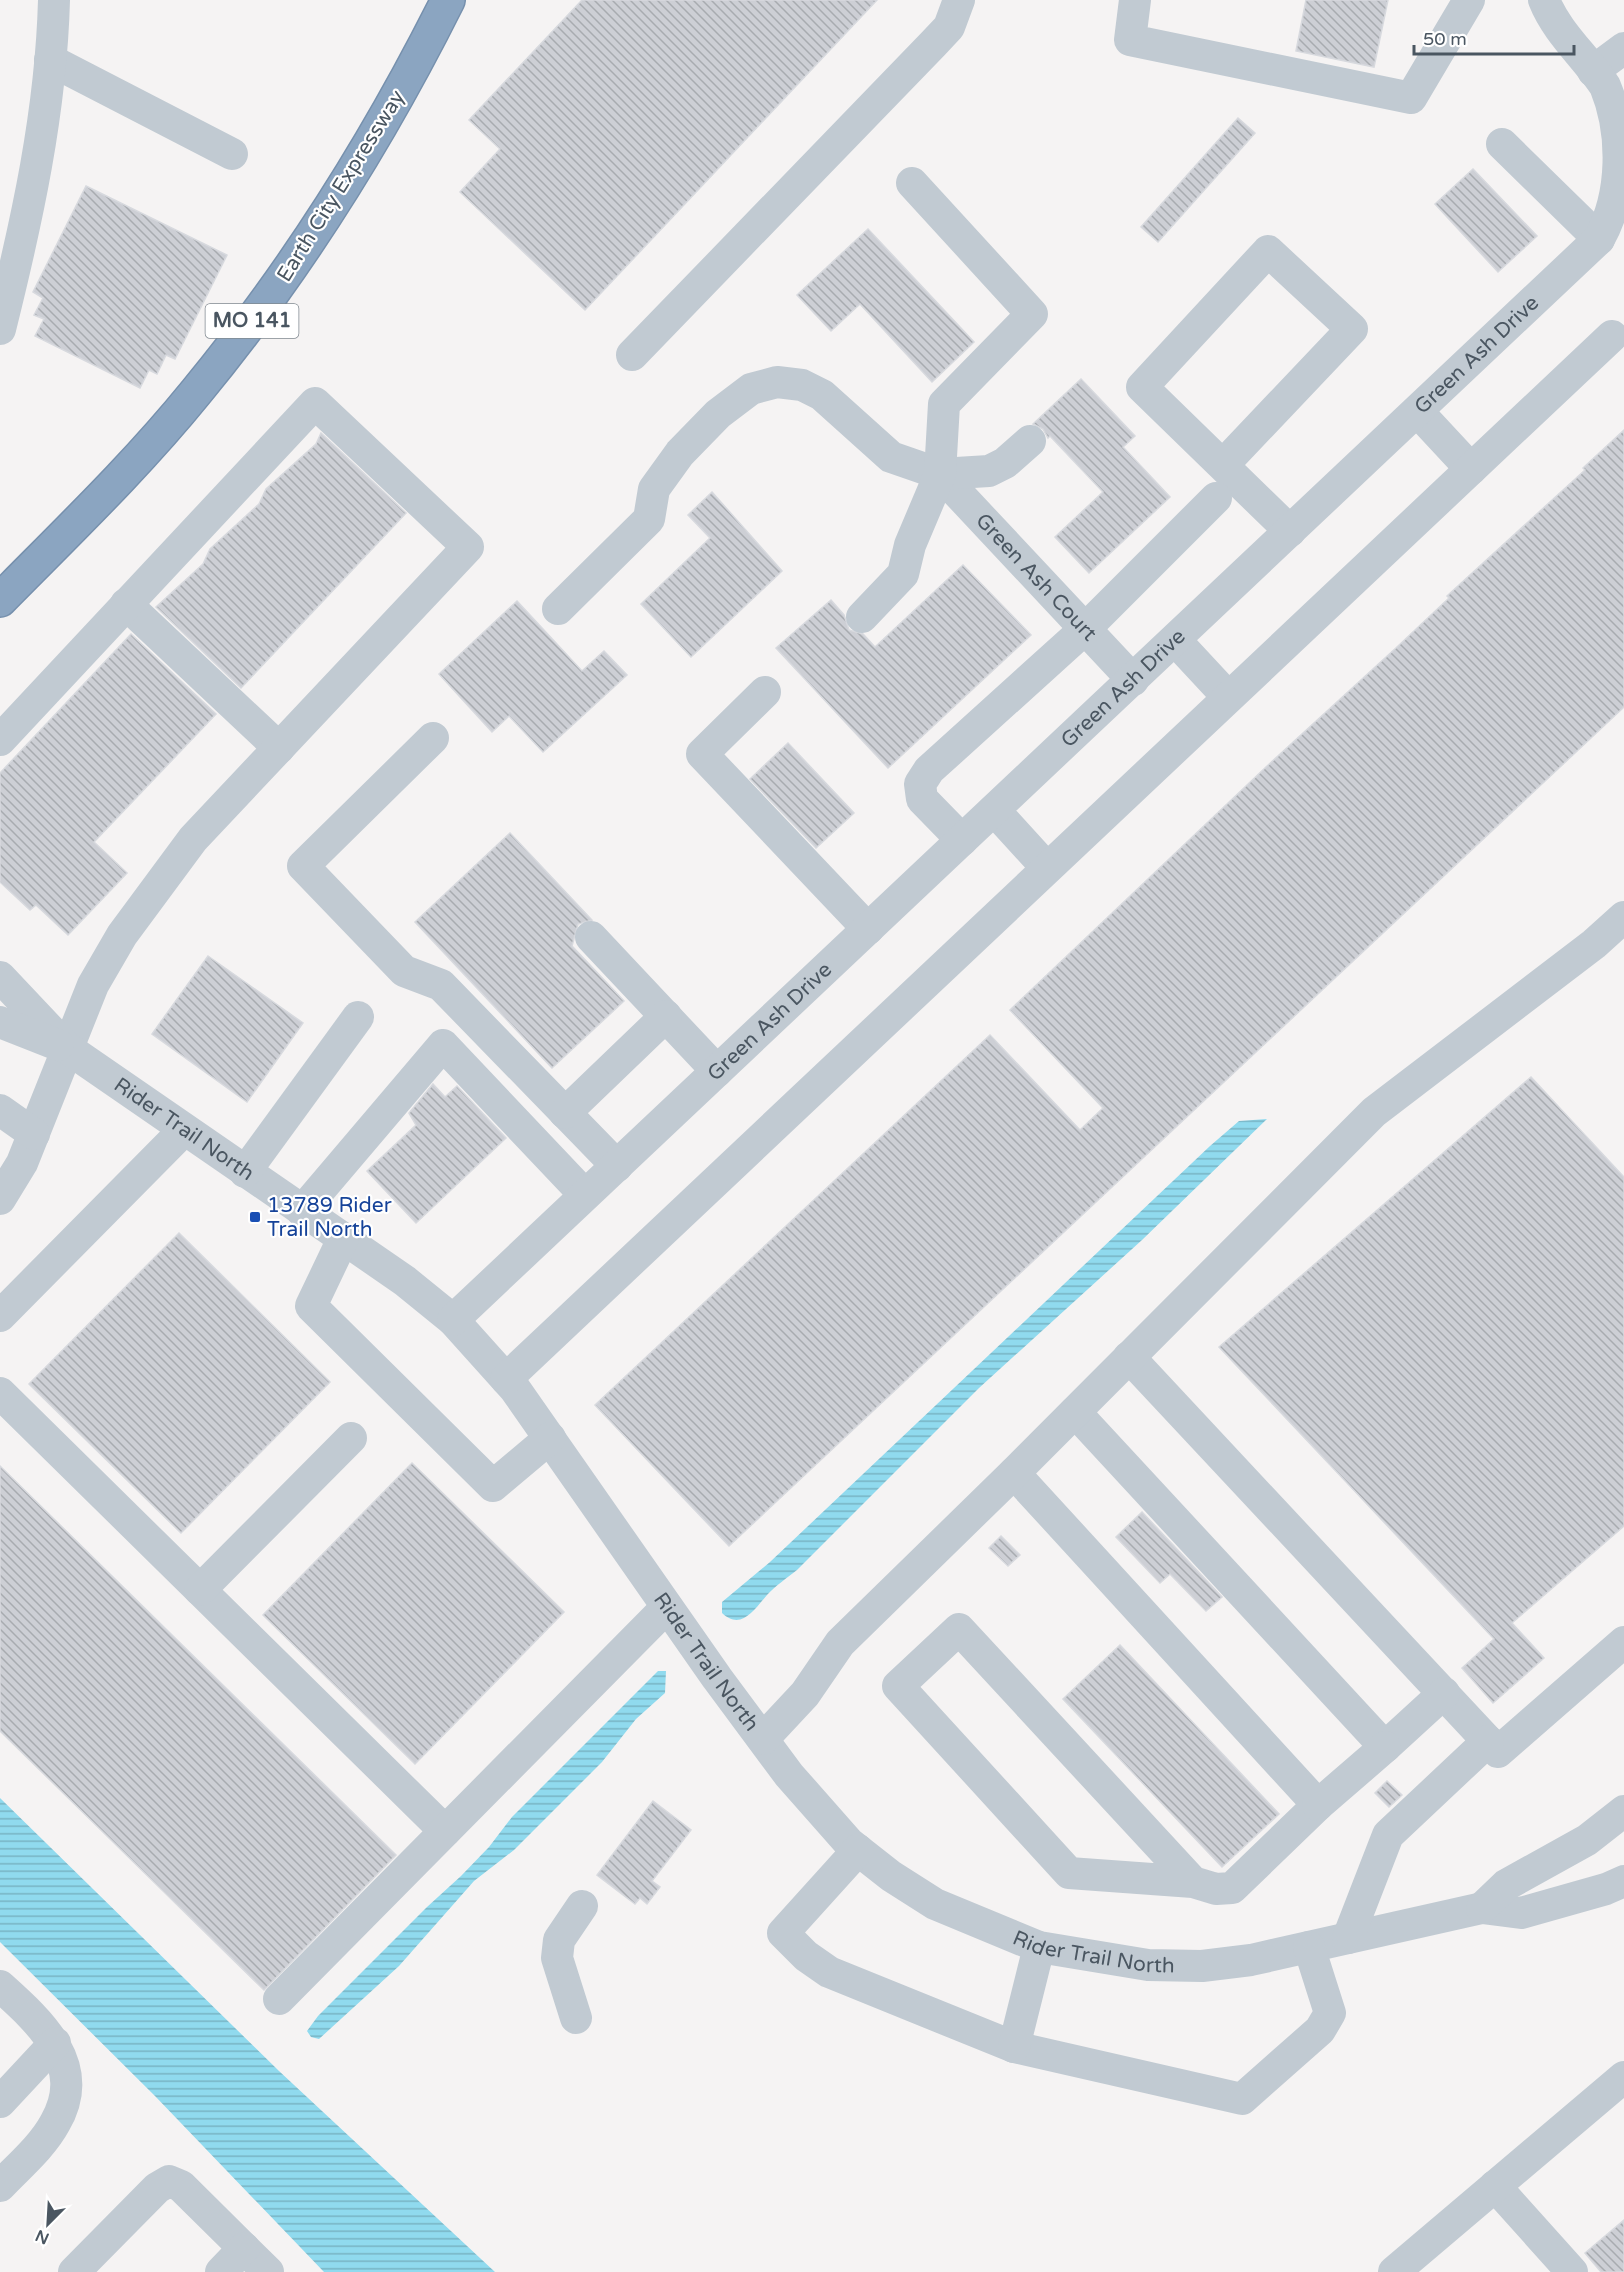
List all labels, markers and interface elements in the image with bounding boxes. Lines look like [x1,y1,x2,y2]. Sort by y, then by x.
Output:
scale bar [1414,18,1574,56]
text: 50 m [1423,28,1467,50]
street label: Earth City Expressway [272,86,410,286]
street label: Green Ash Drive [1409,290,1544,419]
road number: MO 141 [206,304,298,338]
street label: Green Ash Court [971,508,1102,646]
street label: Green Ash Drive [1056,623,1190,753]
street label: Green Ash Drive [702,957,837,1086]
street label: Rider Trail North [109,1072,259,1186]
place label: 13789 Rider Trail North [267,1193,392,1242]
marker: 13789 Rider Trail North [248,1210,262,1224]
street label: Rider Trail North [649,1588,764,1736]
street label: Rider Trail North [1009,1925,1175,1978]
north arrow [18,2194,78,2254]
text: N [32,2225,52,2249]

